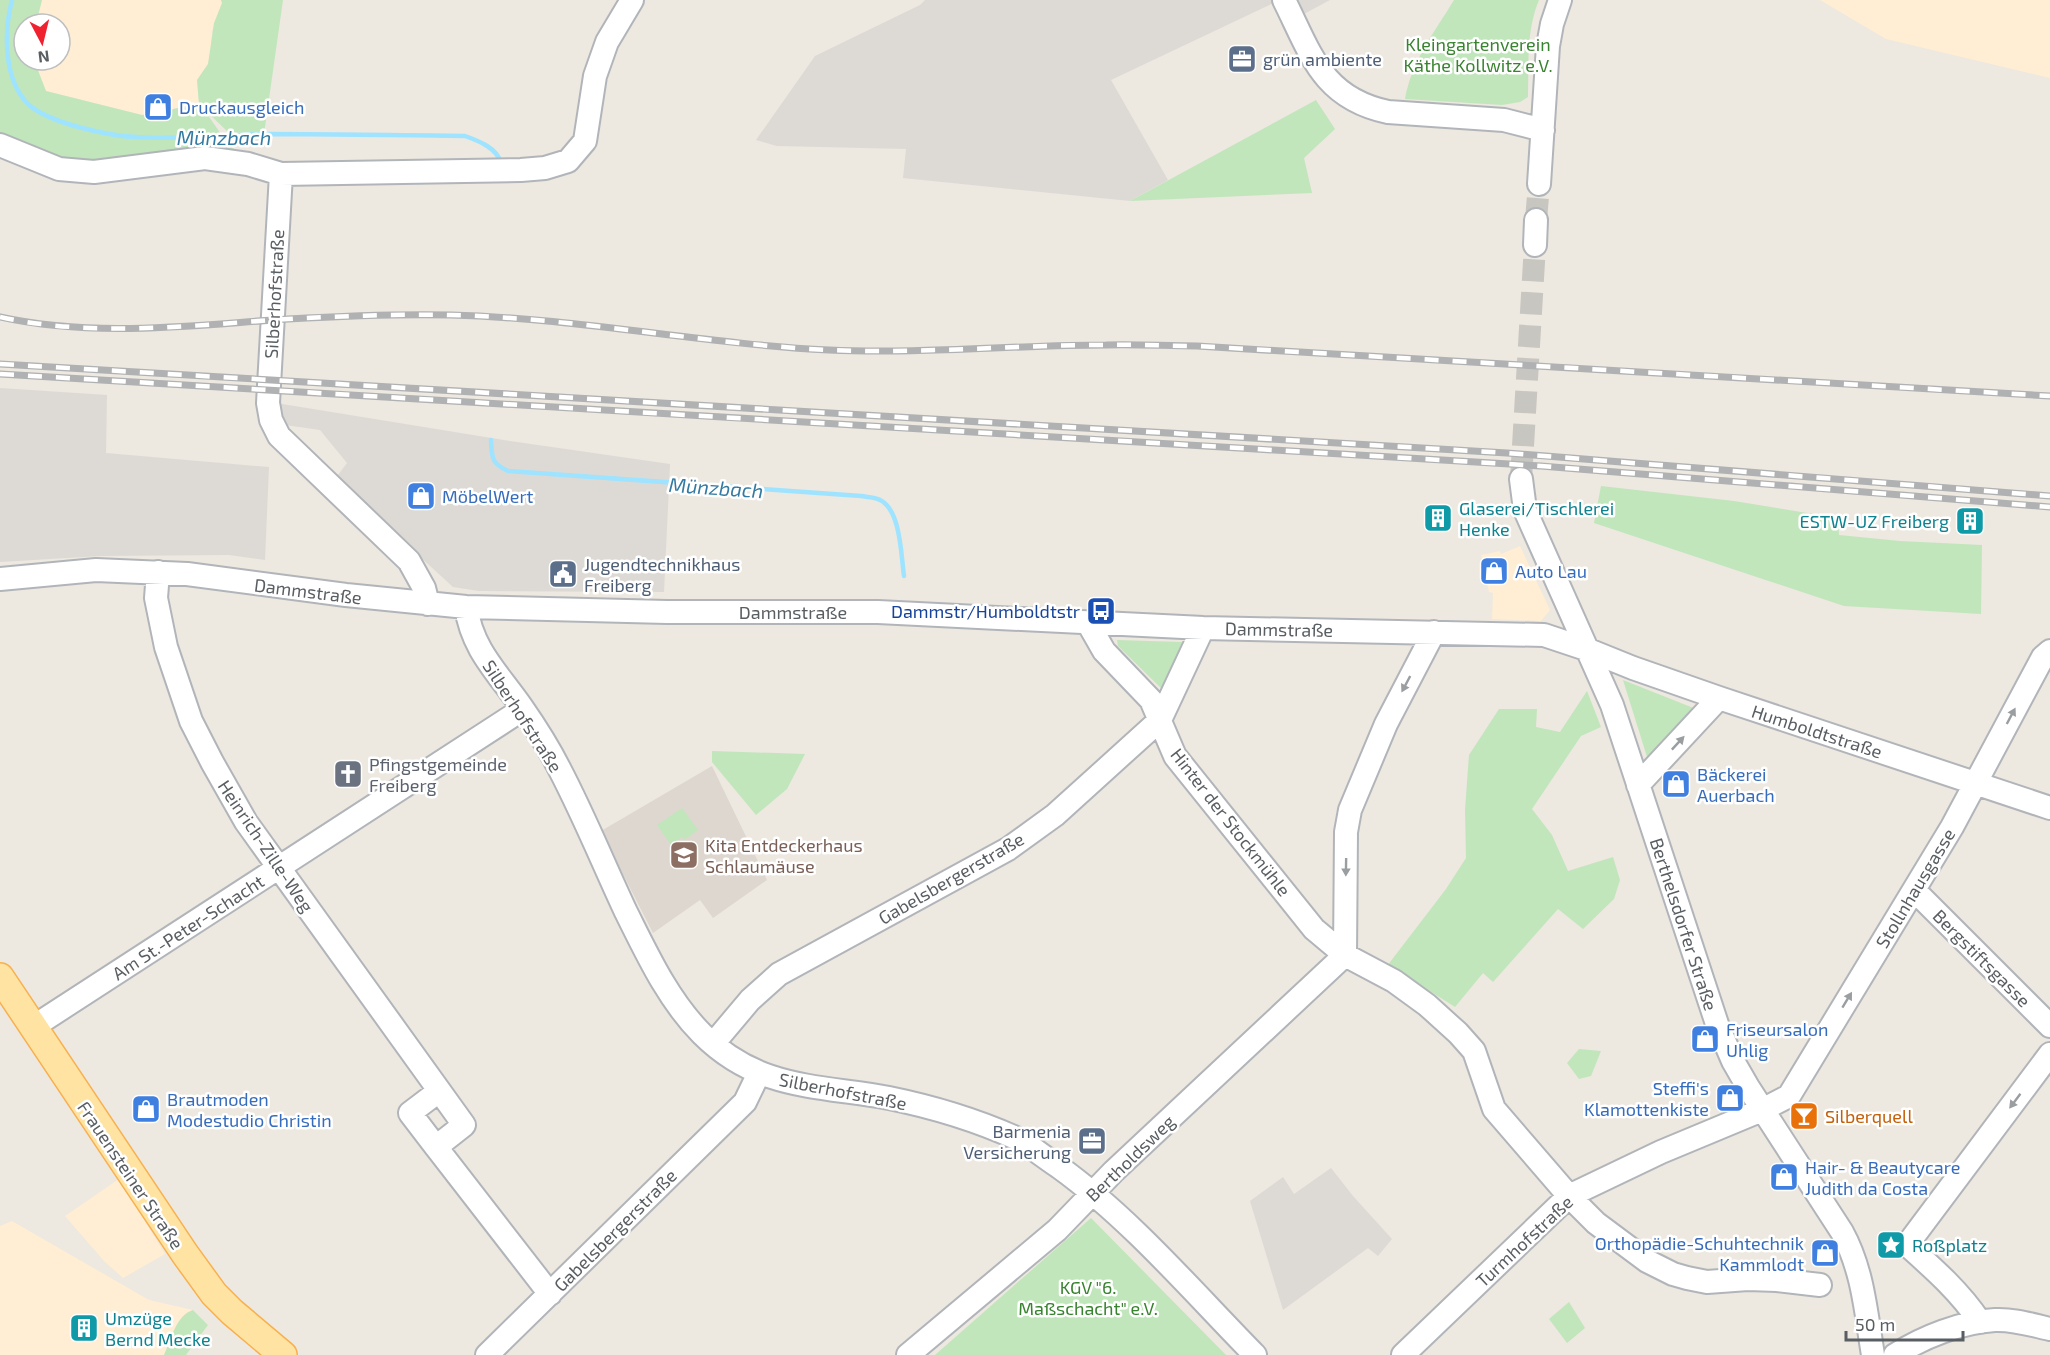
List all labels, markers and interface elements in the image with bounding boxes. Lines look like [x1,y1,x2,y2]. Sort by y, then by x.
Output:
north arrow [12,12,72,72]
park label: Kleingartenverein Käthe Kollwitz e.V. [1403,33,1553,76]
office icon: grün ambiente [1226,43,1258,75]
text: N [37,47,51,68]
place label: grün ambiente [1263,48,1382,70]
shop icon: Druckausgleich [142,91,174,123]
place label: Druckausgleich [179,96,304,118]
water label: Münzbach [177,125,271,149]
street label: Silberhofstraße [260,229,288,359]
water label: Münzbach [668,472,764,502]
shop icon: MöbelWert [405,480,437,512]
place label: MöbelWert [442,485,534,507]
place label: Glaserei/Tischlerei Henke [1459,497,1614,540]
building icon: Glaserei/Tischlerei Henke [1422,502,1454,534]
building icon: ESTW-UZ Freiberg [1954,505,1986,537]
place label: ESTW-UZ Freiberg [1800,510,1949,532]
place label: Jugendtechnikhaus Freiberg [584,553,740,596]
shop icon: Auto Lau [1478,555,1510,587]
public building icon: Jugendtechnikhaus Freiberg [547,558,579,590]
place label: Auto Lau [1515,560,1587,582]
street label: Dammstraße [253,573,363,609]
bus stop icon: Dammstr/Humboldtstr [1085,595,1117,627]
place label: Dammstr/Humboldtstr [891,600,1080,622]
street label: Dammstraße [739,601,847,623]
street label: Dammstraße [1225,617,1333,641]
street label: Silberhofstraße [479,656,567,776]
one-way arrow [1402,675,1412,693]
street label: Humboldtstraße [1749,700,1885,762]
one-way arrow [2006,707,2016,724]
one-way arrow [1671,736,1685,750]
street label: Hinter der Stockmühle [1166,744,1296,900]
place label: Pfingstgemeinde Freiberg [369,753,507,796]
church icon: Pfingstgemeinde Freiberg [332,758,364,790]
place label: Bäckerei Auerbach [1697,763,1775,806]
shop icon: Bäckerei Auerbach [1660,768,1692,800]
street label: Heinrich-Zille-Weg [214,776,318,916]
street label: Stollnhausgasse [1871,824,1959,952]
street label: Gabelsbergerstraße [874,827,1028,929]
place label: Kita Entdeckerhaus Schlaumäuse [705,834,863,877]
street label: Berthelsdorfer Straße [1646,835,1722,1013]
school or university icon: Kita Entdeckerhaus Schlaumäuse [668,839,700,871]
one-way arrow [1341,857,1351,876]
street label: Am St.-Peter-Schacht [108,870,268,984]
street label: Bergstiftsgasse [1929,905,2035,1011]
one-way arrow [1842,991,1852,1008]
place label: Friseursalon Uhlig [1726,1018,1828,1061]
shop icon: Friseursalon Uhlig [1689,1023,1721,1055]
street label: Silberhofstraße [777,1068,909,1114]
place label: Steffi's Klamottenkiste [1584,1077,1709,1120]
shop icon: Steffi's Klamottenkiste [1714,1082,1746,1114]
place label: Brautmoden Modestudio Christin [167,1088,332,1131]
shop icon: Brautmoden Modestudio Christin [130,1093,162,1125]
one-way arrow [2009,1093,2021,1109]
street label: Frauensteiner Straße [73,1097,189,1253]
bar icon: Silberquell [1788,1100,1820,1132]
place label: Silberquell [1825,1105,1913,1127]
street label: Bertholdsweg [1081,1110,1179,1206]
place label: Barmenia Versicherung [963,1120,1071,1163]
office icon: Barmenia Versicherung [1076,1125,1108,1157]
place label: Hair- & Beautycare Judith da Costa [1805,1156,1960,1199]
shop icon: Hair- & Beautycare Judith da Costa [1768,1161,1800,1193]
street label: Gabelsbergerstraße [549,1164,681,1296]
street label: Turmhofstraße [1471,1190,1577,1292]
place icon: Roßplatz [1875,1229,1907,1261]
place label: Orthopädie-Schuhtechnik Kammlodt [1595,1232,1804,1275]
place label: Roßplatz [1912,1234,1987,1256]
shop icon: Orthopädie-Schuhtechnik Kammlodt [1809,1237,1841,1269]
park label: KGV "6. Maßschacht" e.V. [1018,1276,1158,1319]
scale bar [1846,1304,1963,1342]
place label: Umzüge Bernd Mecke [105,1307,211,1350]
building icon: Umzüge Bernd Mecke [68,1312,100,1344]
text: 50 m [1855,1313,1895,1335]

